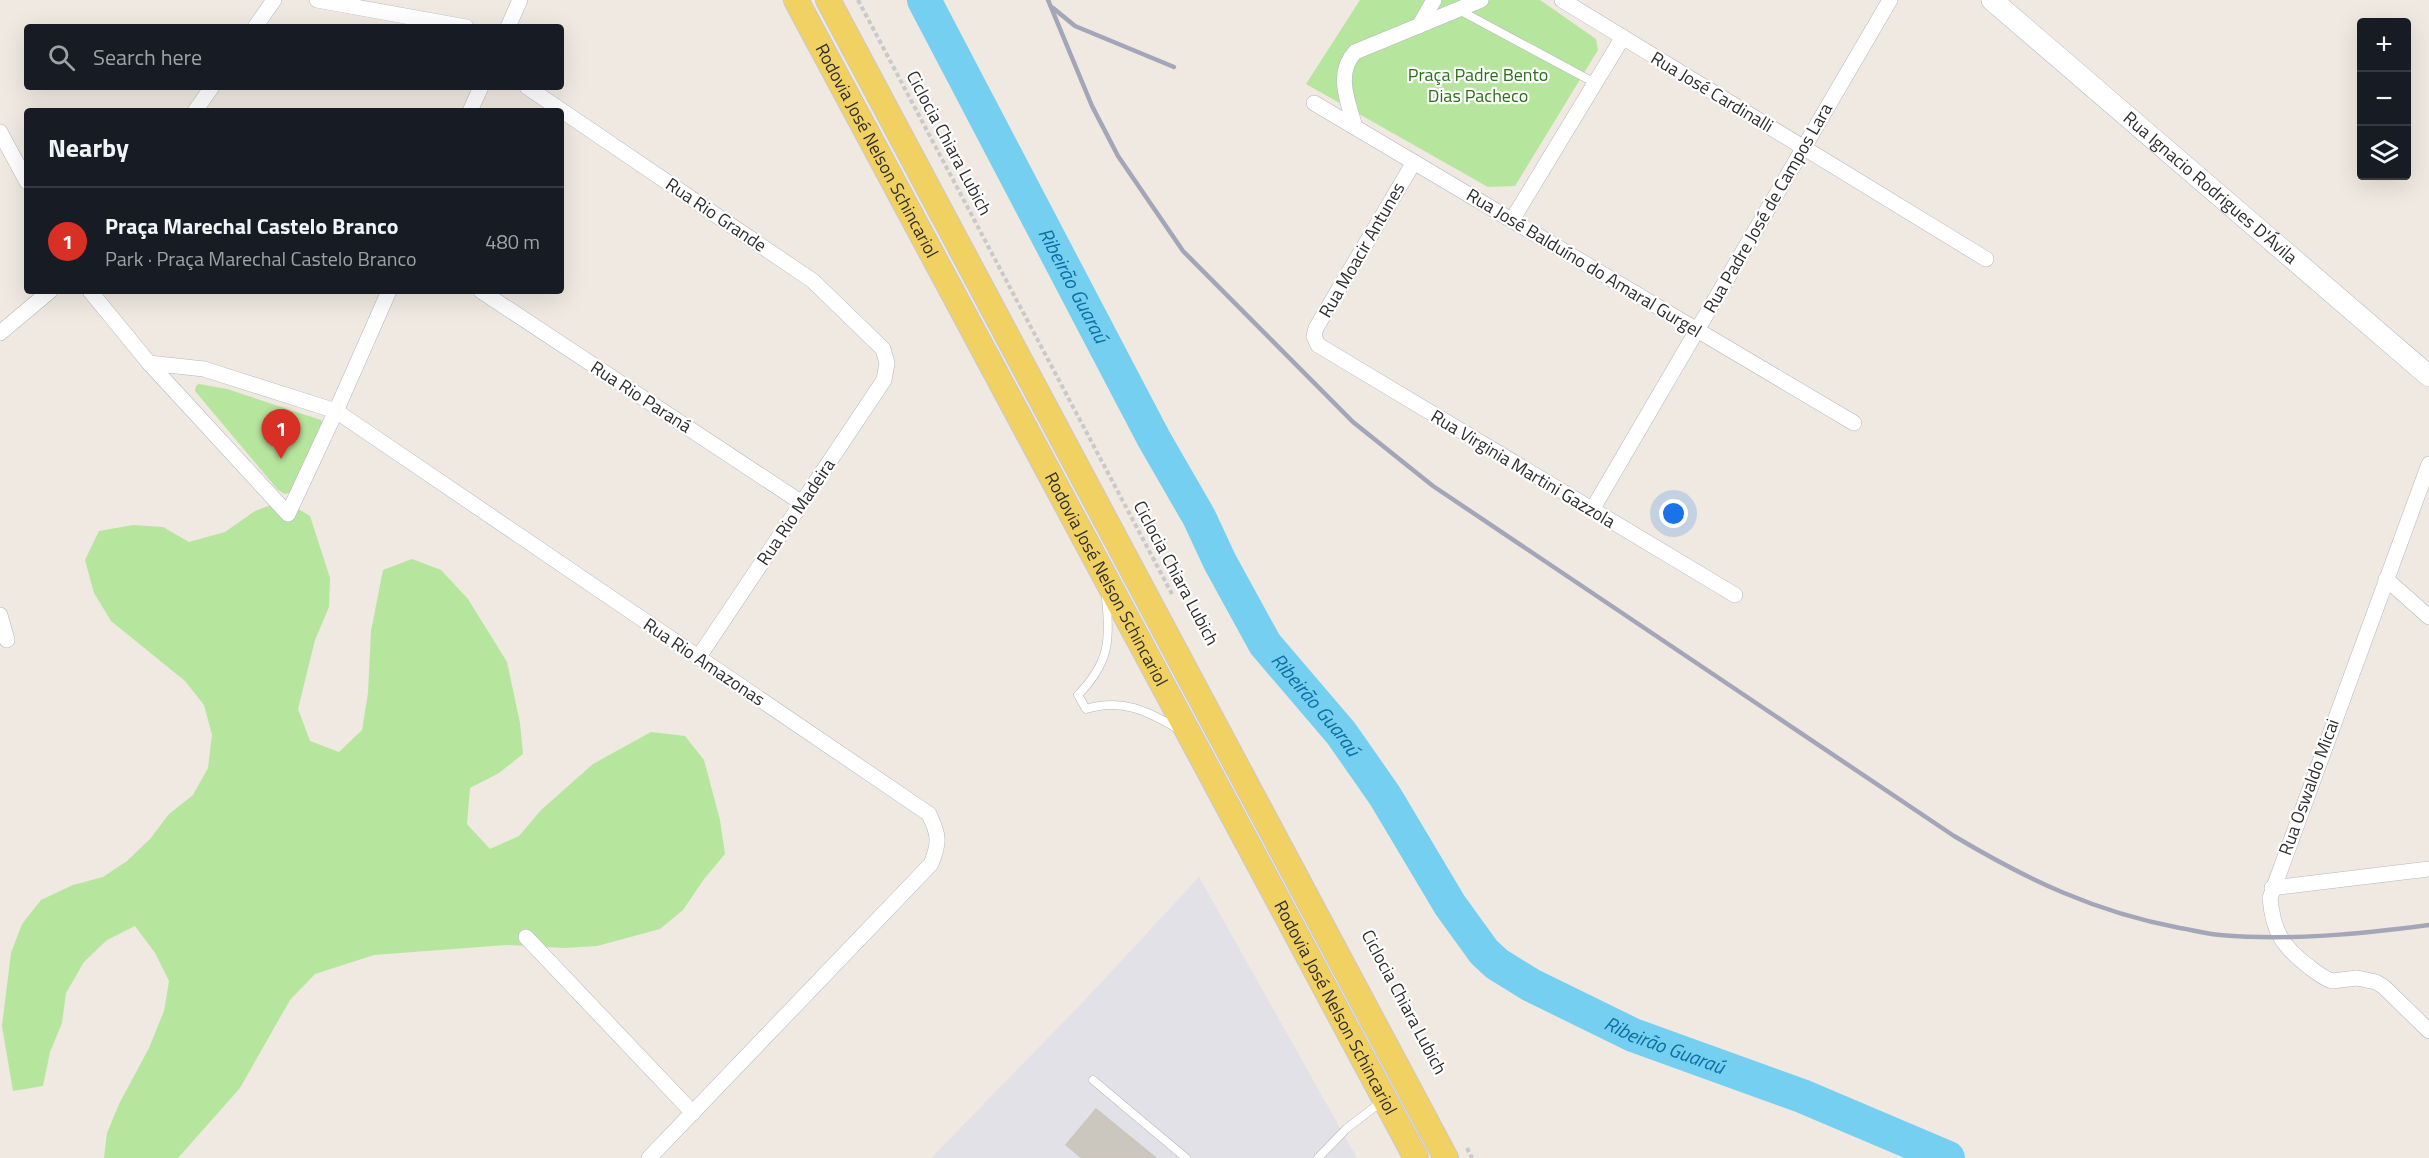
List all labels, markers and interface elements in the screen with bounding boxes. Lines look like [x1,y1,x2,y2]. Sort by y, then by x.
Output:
map controls [2357,18,2411,180]
button: + [2357,18,2411,72]
search box [24,24,564,90]
street label: Rodovia José Nelson Schincariol [809,39,946,263]
text: Search here [93,40,202,74]
icon: search [45,41,78,74]
street label: Rua José Cardinalli [1646,44,1779,139]
park label: Praça Padre Bento Dias Pacheco [1408,61,1548,109]
street label: Ciclocia Chiara Lubich [900,66,999,220]
button: − [2357,72,2411,126]
street label: Rua Padre José de Campos Lara [1696,98,1839,318]
street label: Rua Ignacio Rodrigues D'Ávila [2118,105,2304,270]
button: layers [2357,126,2411,180]
text: Nearby [48,128,129,167]
street label: Rua Rio Grande [660,171,772,258]
street label: Rua Moacir Antunes [1312,177,1411,323]
street label: Rua José Balduíno do Amaral Gurgel [1461,181,1707,344]
text: Praça Marechal Castelo Branco [105,209,399,243]
water label: Ribeirão Guaraú [1031,222,1117,349]
text: 1 [62,226,73,257]
text: 480 m [485,226,540,257]
text: Park · Praça Marechal Castelo Branco [105,243,417,274]
street label: Rua Rio Paraná [585,354,697,439]
street label: Rua Virginia Martini Gazzola [1426,403,1621,535]
pin: 1 [262,410,300,459]
street label: Rua Rio Madeira [750,453,841,571]
street label: Rodovia José Nelson Schincariol [1038,467,1175,691]
street label: Ciclocia Chiara Lubich [1127,496,1226,650]
your location [1659,499,1688,528]
street label: Rua Rio Amazonas [638,611,771,712]
water label: Ribeirão Guaraú [1264,646,1369,763]
street label: Rua Oswaldo Micai [2271,715,2346,859]
street label: Rodovia José Nelson Schincariol [1268,895,1404,1119]
street label: Ciclocia Chiara Lubich [1355,925,1454,1079]
water label: Ribeirão Guaraú [1599,1007,1730,1082]

